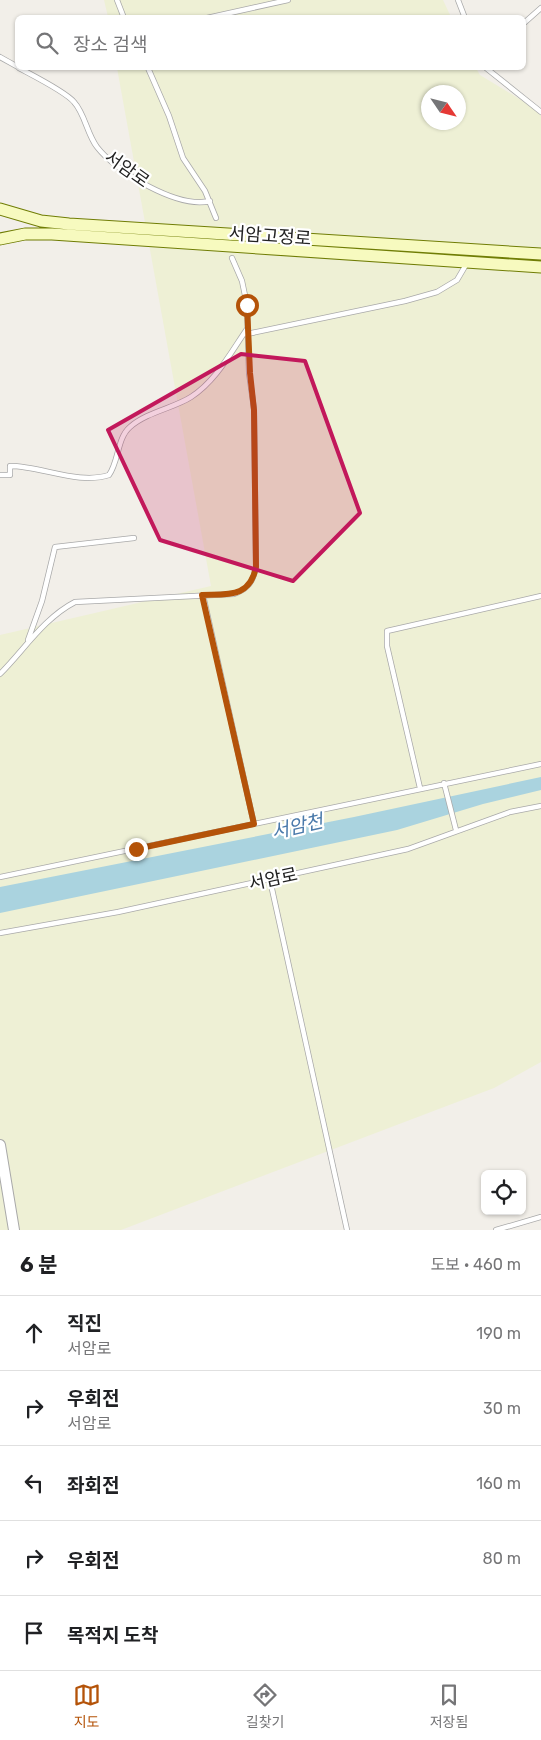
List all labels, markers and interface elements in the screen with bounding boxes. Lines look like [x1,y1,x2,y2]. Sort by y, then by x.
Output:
search box [15,15,526,70]
icon: search [33,29,61,57]
text: 장소 검색 [73,33,148,56]
north arrow [421,85,466,130]
street label: 서암로 [100,146,154,192]
street label: 서암고정로 [228,222,312,250]
route start [236,294,259,317]
water label: 서암천 [269,809,327,844]
route end [125,838,148,861]
street label: 서암로 [246,863,300,895]
map controls [481,1170,526,1215]
button: locate [481,1170,526,1215]
text: 6 분 [20,1252,57,1277]
text: 도보 · 460 m [431,1255,521,1274]
text: 직진 [67,1312,102,1335]
icon: ahead [20,1319,48,1347]
text: 190 m [476,1324,521,1343]
text: 서암로 [67,1339,111,1358]
text: 우회전 [67,1387,119,1410]
icon: right [20,1394,48,1422]
text: 30 m [483,1399,521,1418]
text: 서암로 [67,1414,111,1433]
icon: left [20,1469,48,1497]
text: 좌회전 [67,1474,119,1497]
text: 160 m [476,1474,521,1493]
icon: right [20,1544,48,1572]
text: 우회전 [67,1549,119,1572]
text: 80 m [483,1549,521,1568]
icon: arrive [20,1619,48,1647]
text: 목적지 도착 [67,1624,158,1647]
tab: 지도 [73,1681,101,1731]
tab: 길찾기 [246,1681,284,1731]
tab: 저장됨 [430,1681,468,1731]

